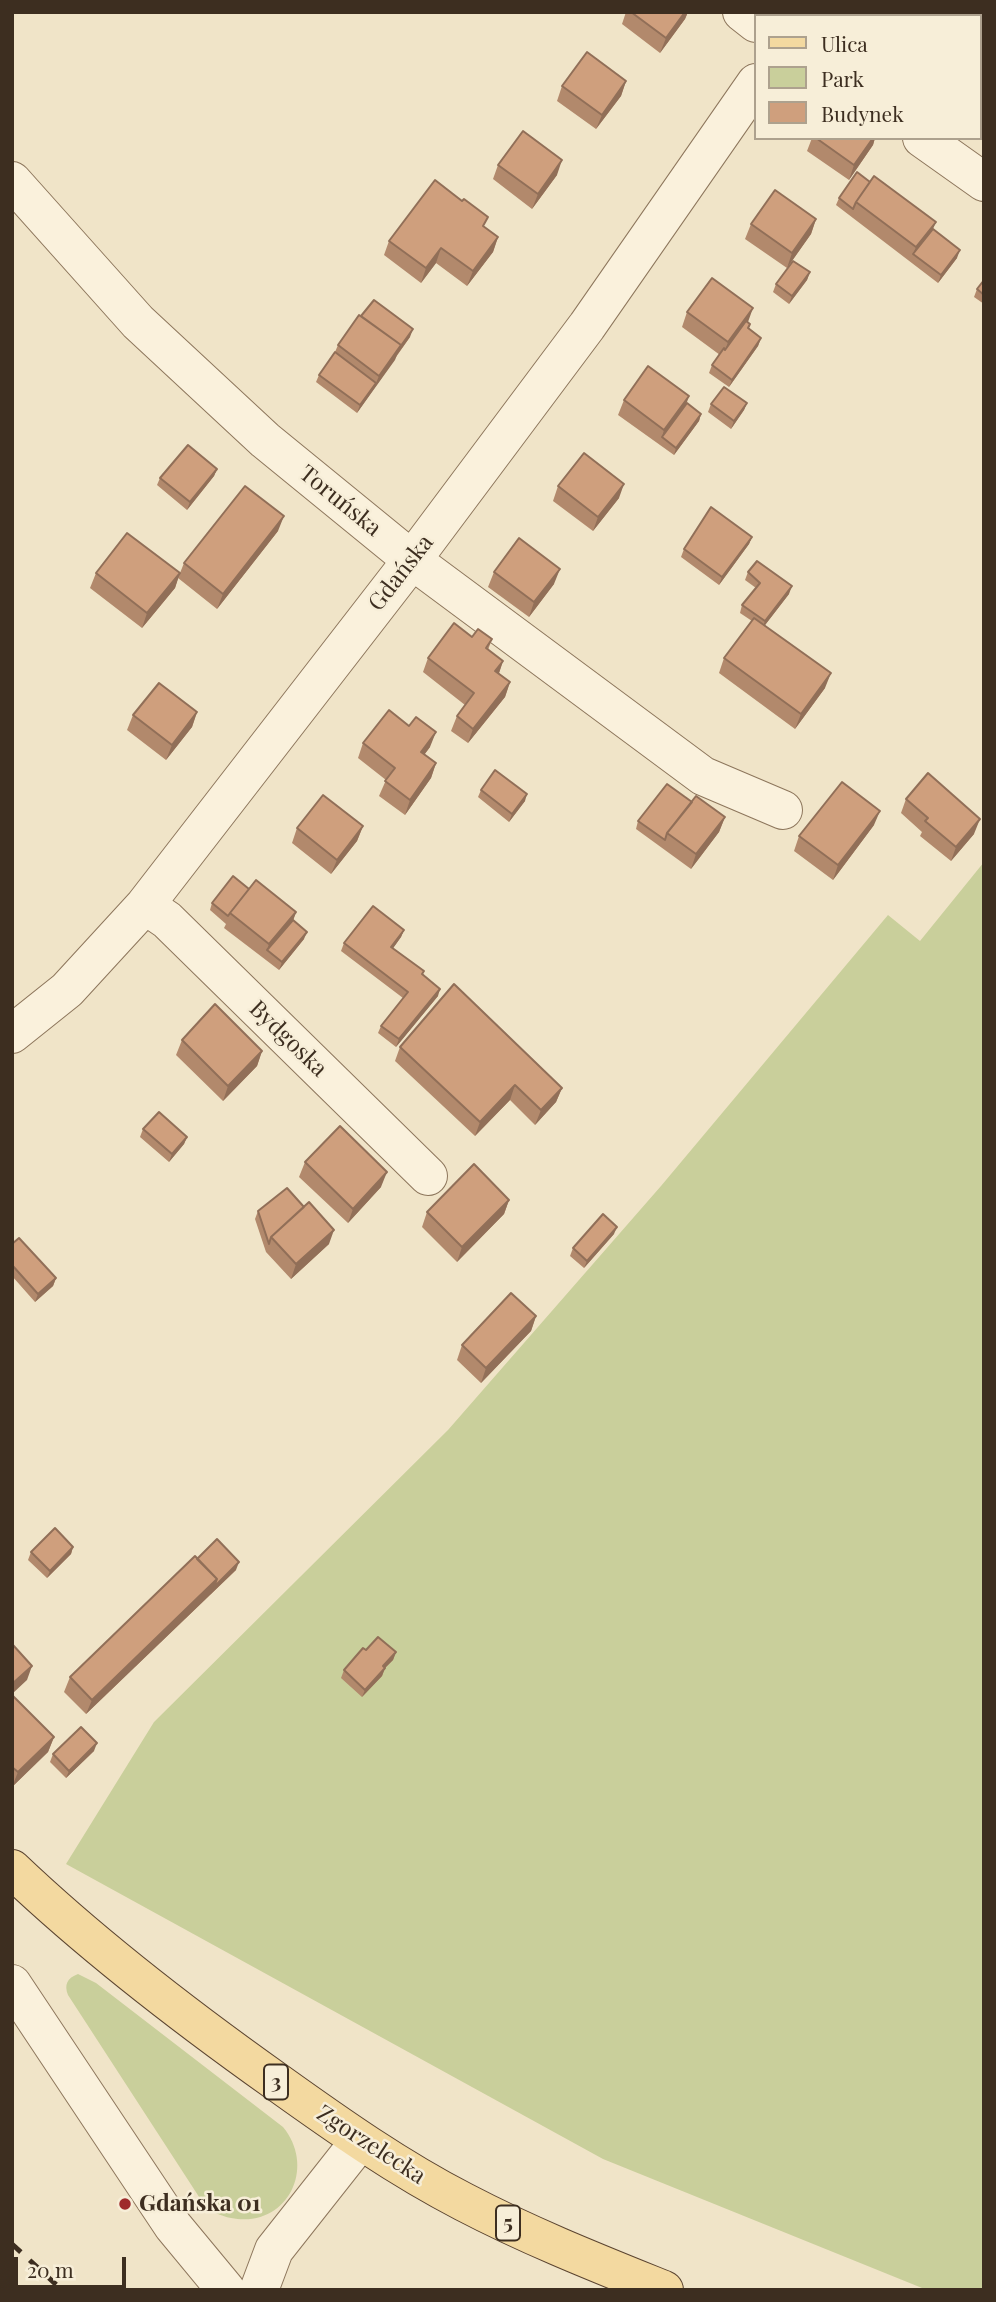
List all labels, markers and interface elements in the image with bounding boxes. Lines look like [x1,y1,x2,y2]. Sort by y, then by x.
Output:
legend [754,14,982,140]
text: Ulica [821,29,868,57]
text: Park [821,64,864,92]
text: Budynek [821,99,904,127]
street label: Toruńska [293,460,387,542]
street label: Gdańska [363,529,439,617]
street label: Bydgoska [243,995,333,1083]
road number: 3 [264,2064,288,2100]
street label: Zgorzelecka [311,2100,431,2190]
place label: Gdańska 01 [139,2190,261,2218]
marker: Gdańska 01 [117,2196,133,2212]
road number: 5 [496,2206,520,2240]
scale bar [18,2242,130,2286]
text: 20 m [27,2255,74,2283]

